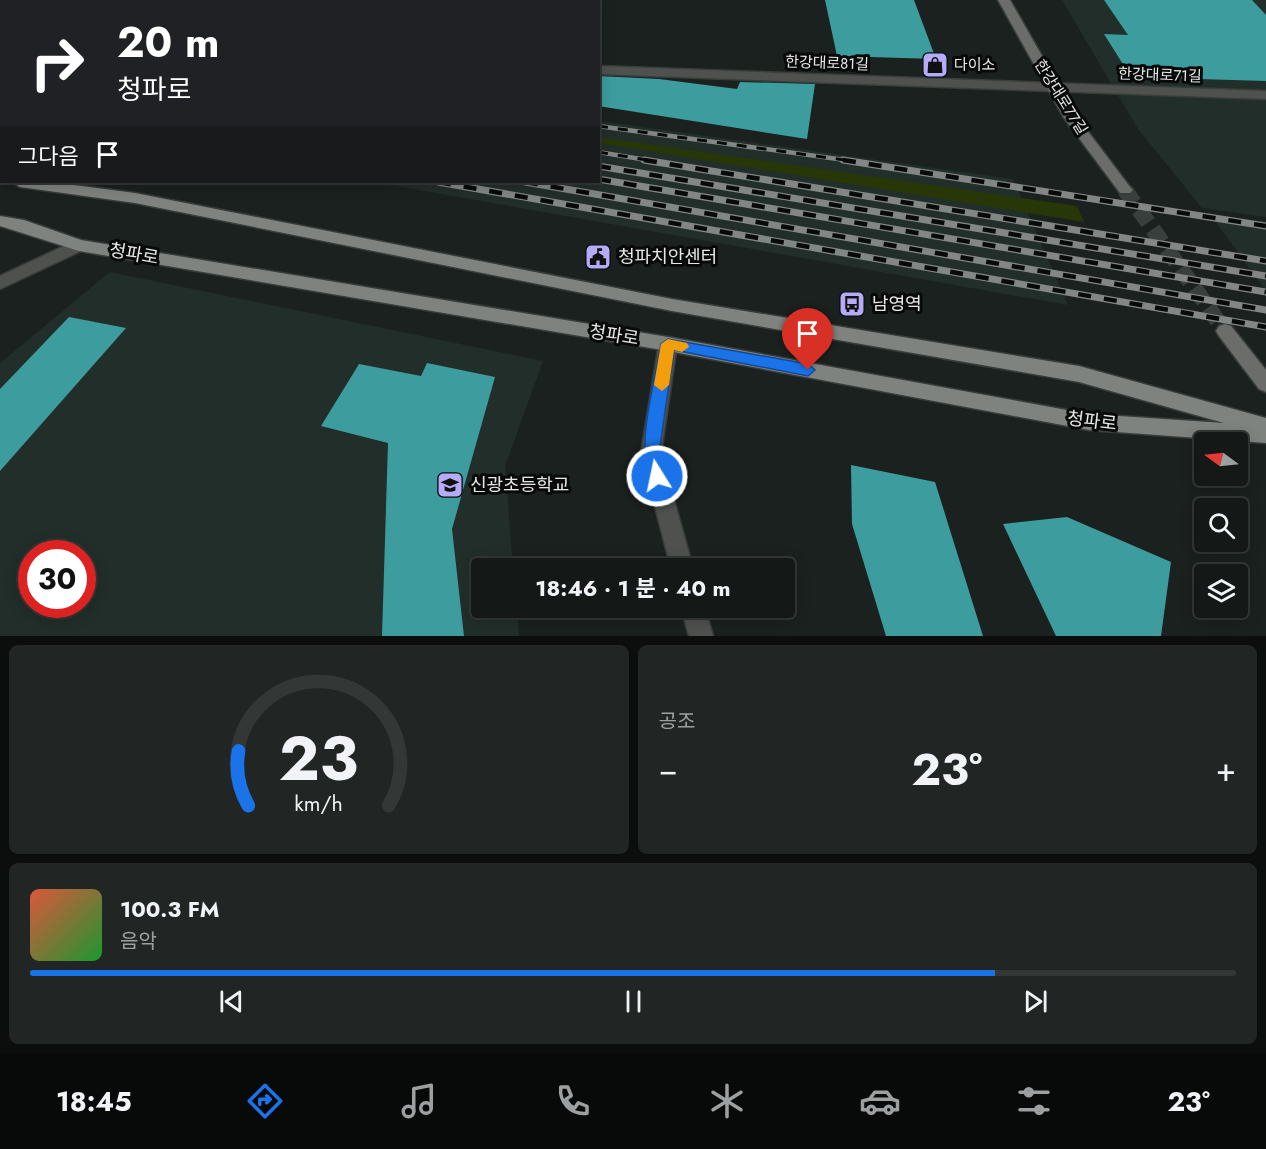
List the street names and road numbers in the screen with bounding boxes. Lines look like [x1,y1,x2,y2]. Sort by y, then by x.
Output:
street label: 한강대로81길 [785,51,869,75]
street label: 한강대로77길 [1029,55,1093,139]
street label: 한강대로71길 [1118,63,1202,87]
street label: 청파로 [107,237,161,271]
street label: 청파로 [587,318,641,352]
street label: 청파로 [1066,405,1118,437]

